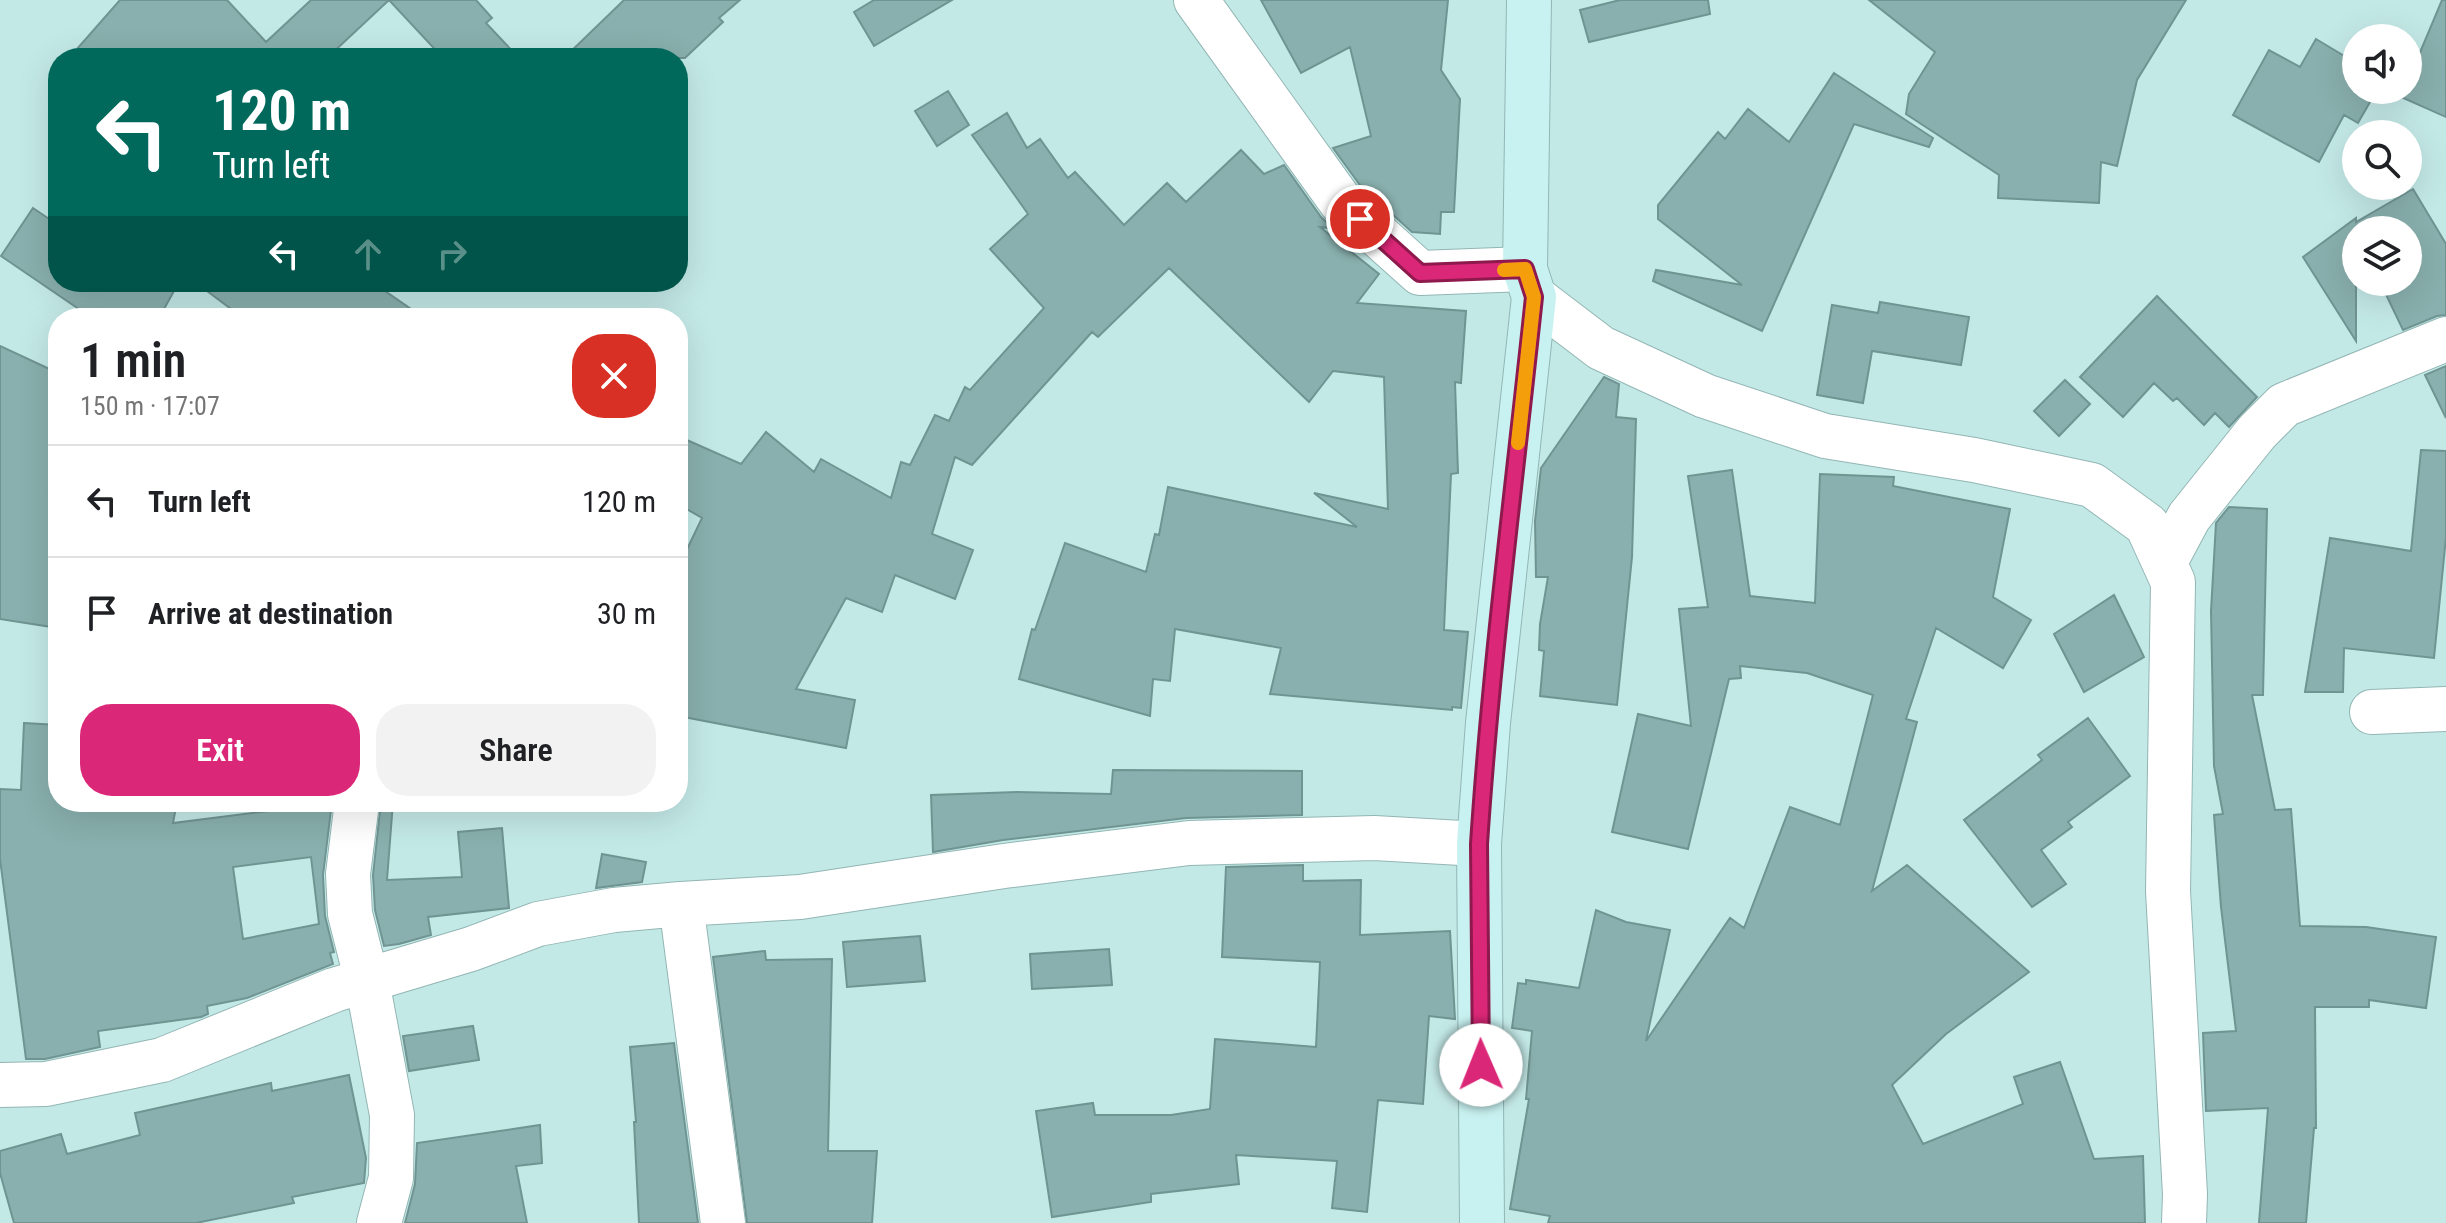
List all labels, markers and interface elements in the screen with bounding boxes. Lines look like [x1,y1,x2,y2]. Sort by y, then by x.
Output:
map controls [2342,24,2422,296]
button: sound [2342,24,2422,104]
text: 120 m [212,78,351,144]
icon: left [80,80,184,184]
button: search [2342,120,2422,200]
text: Turn left [212,145,330,187]
pin [1326,185,1394,253]
icon: arrive [1338,197,1382,241]
button: layers [2342,216,2422,296]
icon: left [262,232,306,276]
icon: ahead [346,232,390,276]
icon: right [430,232,474,276]
text: 1 min [80,332,186,389]
button: close [572,334,656,418]
text: 150 m · 17:07 [80,391,220,421]
icon: left [80,479,124,523]
text: Turn left [148,484,251,519]
text: 120 m [582,484,656,519]
icon: arrive [80,591,124,635]
text: Arrive at destination [148,596,393,631]
text: 30 m [597,596,656,631]
button: Exit [80,704,360,796]
button: Share [376,704,656,796]
position arrow [1439,1023,1523,1107]

